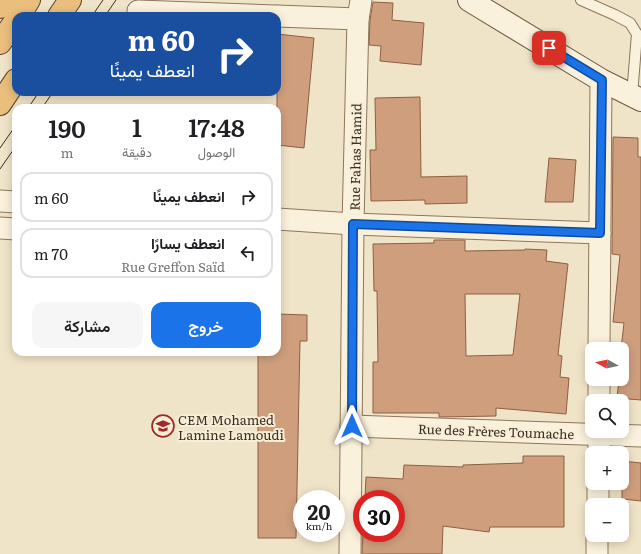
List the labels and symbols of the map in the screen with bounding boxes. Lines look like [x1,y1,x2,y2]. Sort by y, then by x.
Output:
pin [532,31,566,65]
street label: Rue Fahas Hamid [345,103,365,211]
north arrow [585,342,629,386]
position arrow [331,405,373,447]
place label: CEM Mohamed Lamine Lamoudi [178,410,284,444]
school or university icon: CEM Mohamed Lamine Lamoudi [150,413,176,439]
street label: Rue des Frères Toumache [418,419,575,443]
speed limit sign: 30 [353,490,405,542]

